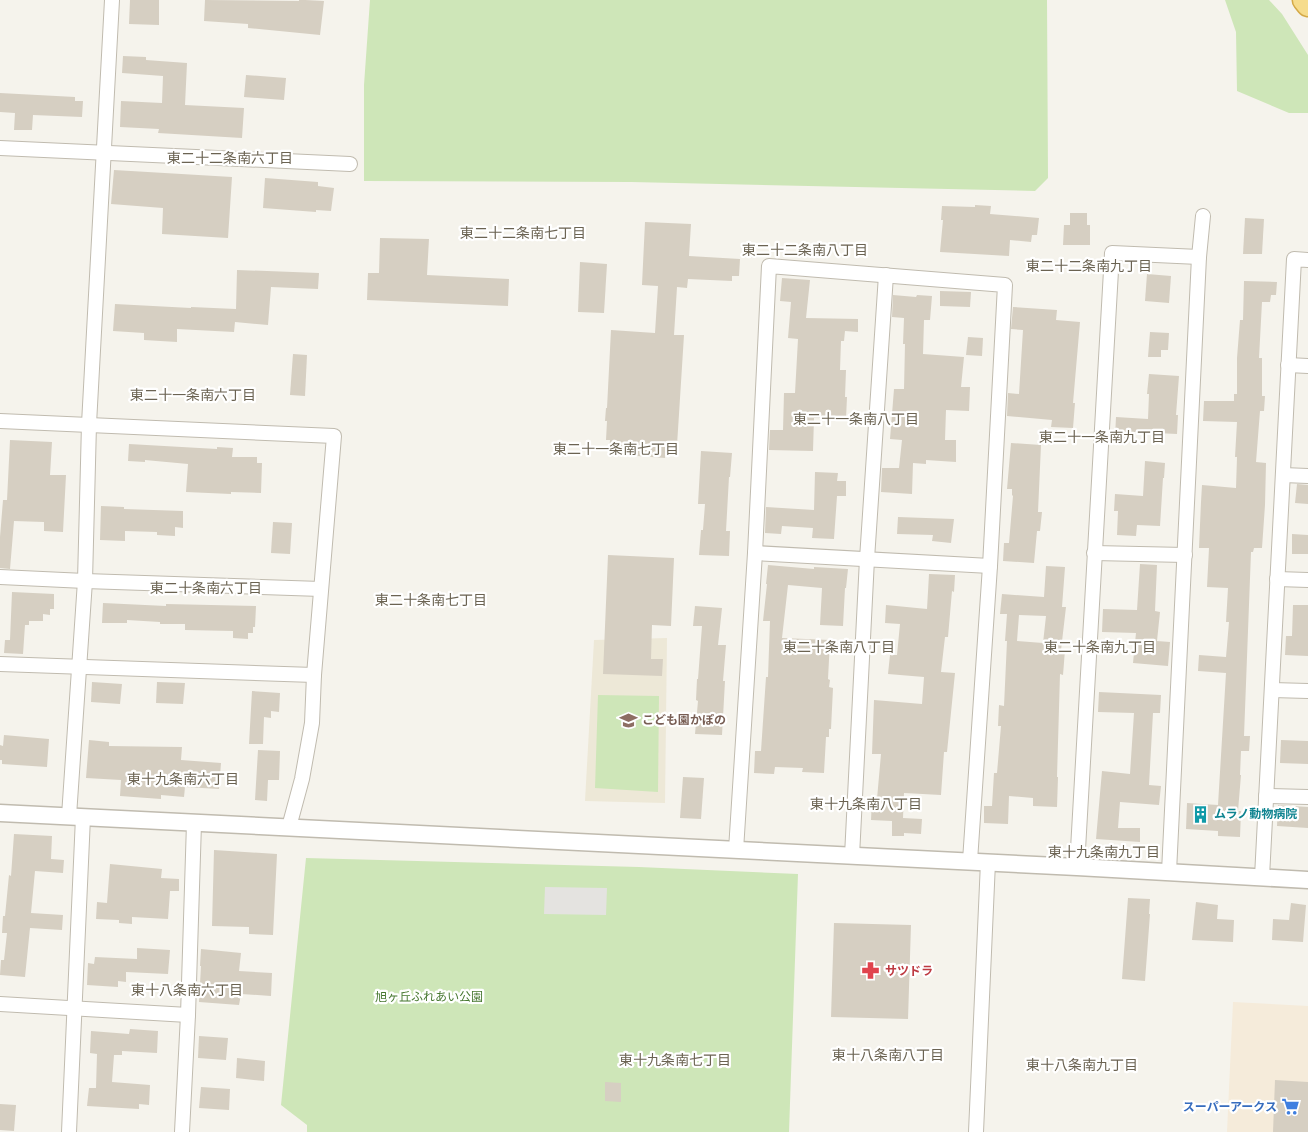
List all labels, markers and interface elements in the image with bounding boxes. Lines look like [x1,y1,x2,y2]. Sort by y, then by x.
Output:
district label: 東二十二条南六丁目 [167,150,293,167]
district label: 東二十二条南七丁目 [460,225,586,242]
district label: 東二十二条南八丁目 [742,242,868,259]
district label: 東二十二条南九丁目 [1026,258,1152,275]
district label: 東二十一条南六丁目 [130,387,256,404]
district label: 東二十一条南八丁目 [793,411,919,428]
district label: 東二十一条南九丁目 [1039,429,1165,446]
district label: 東二十一条南七丁目 [553,441,679,458]
district label: 東二十条南六丁目 [150,580,262,597]
district label: 東二十条南七丁目 [375,592,487,609]
district label: 東二十条南八丁目 [783,639,895,656]
district label: 東二十条南九丁目 [1044,639,1156,656]
school or university icon: こども園かぽの [618,710,638,730]
place label: こども園かぽの [642,713,726,727]
district label: 東十九条南六丁目 [127,771,239,788]
district label: 東十九条南八丁目 [810,796,922,813]
building icon: ムラノ動物病院 [1190,804,1210,824]
place label: ムラノ動物病院 [1214,807,1297,821]
district label: 東十九条南九丁目 [1048,844,1160,861]
pharmacy icon: サツドラ [861,961,881,981]
place label: サツドラ [885,964,933,978]
district label: 東十八条南六丁目 [131,982,243,999]
park label: 旭ヶ丘ふれあい公園 [375,990,483,1004]
district label: 東十八条南八丁目 [832,1047,944,1064]
district label: 東十九条南七丁目 [619,1052,731,1069]
district label: 東十八条南九丁目 [1026,1057,1138,1074]
supermarket icon: スーパーアークス [1281,1097,1301,1117]
place label: スーパーアークス [1183,1100,1277,1114]

